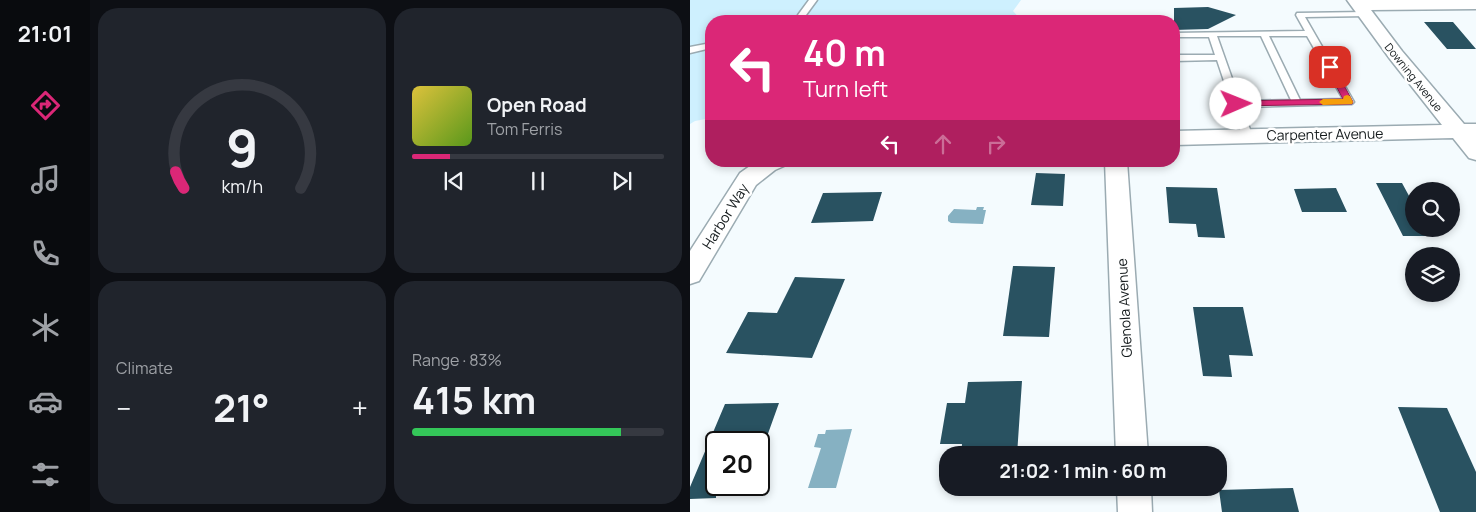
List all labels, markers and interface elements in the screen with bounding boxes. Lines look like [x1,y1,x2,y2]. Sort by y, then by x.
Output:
text: 21:01 [18,19,72,49]
text: 40 m [803,29,886,77]
icon: left [720,35,785,100]
street label: Downing Avenue [1382,40,1447,115]
pin [1309,46,1351,88]
icon: arrive [1316,53,1344,81]
text: Turn left [803,74,888,104]
position arrow [1209,77,1261,129]
icon: directions [28,88,63,123]
text: Open Road [487,92,587,118]
text: 9 [226,112,258,183]
text: Tom Ferris [487,118,562,140]
street label: Carpenter Avenue [1266,123,1384,145]
icon: left [876,130,904,158]
icon: ahead [929,130,957,158]
icon: right [982,130,1010,158]
icon: music [28,162,63,197]
icon: previous [440,167,468,195]
icon: pause [524,167,552,195]
icon: next [608,167,636,195]
text: km/h [221,174,263,198]
street label: Harbor Way [697,179,753,252]
map controls [1405,182,1460,302]
button: search [1405,182,1460,237]
icon: phone [28,236,63,271]
button: layers [1405,247,1460,302]
street label: Glenola Avenue [1112,258,1136,358]
icon: climate [28,310,63,345]
text: Range · 83% [412,349,502,371]
text: Climate [116,357,173,379]
text: 415 km [412,373,536,425]
text: 21° [213,381,270,433]
icon: car [28,384,63,419]
text: − [116,389,131,427]
text: + [352,389,368,427]
speed limit sign: 20 [705,431,770,496]
icon: filters [28,457,63,492]
text: 21:02 · 1 min · 60 m [1000,458,1166,484]

